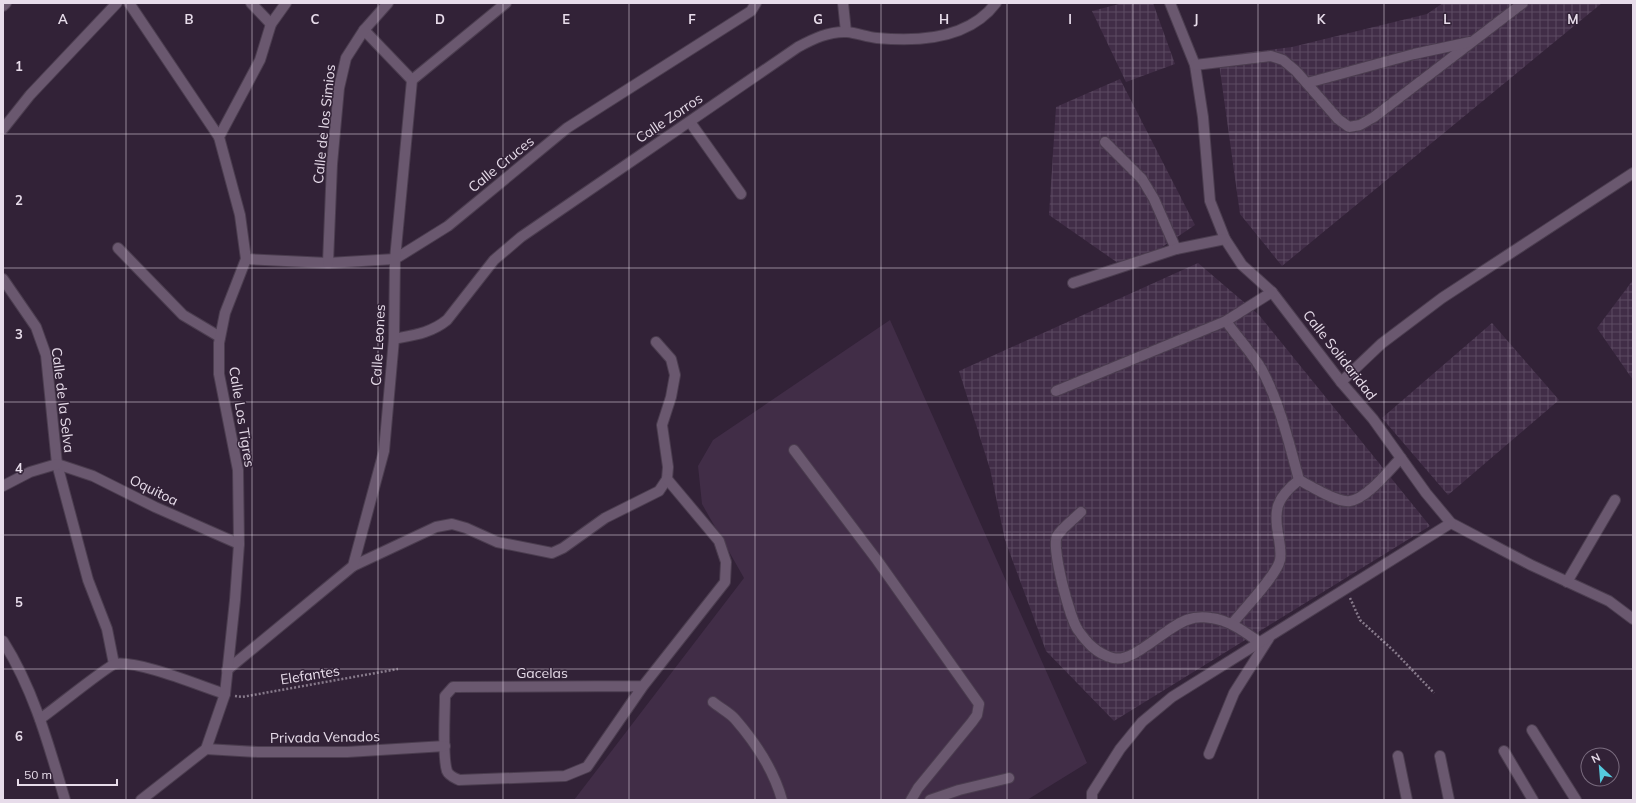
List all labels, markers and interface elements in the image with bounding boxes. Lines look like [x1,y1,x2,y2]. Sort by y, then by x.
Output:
text: A [58,11,68,27]
text: B [185,11,194,27]
text: C [311,11,320,27]
text: D [435,11,445,27]
text: E [562,11,570,27]
text: F [688,11,696,27]
text: G [813,11,823,27]
text: H [939,11,949,27]
text: I [1068,11,1072,27]
text: J [1194,11,1198,27]
text: K [1317,11,1327,27]
text: L [1443,11,1451,27]
text: M [1567,11,1579,27]
text: 1 [15,58,23,74]
street label: Calle de los Simios [309,63,339,185]
street label: Calle Zorros [632,89,706,147]
street label: Calle Cruces [464,132,538,196]
text: 2 [15,192,23,208]
street label: Calle Leones [367,304,389,386]
street label: Calle Solidaridad [1299,306,1381,404]
text: 3 [15,326,23,342]
street label: Calle de la Selva [48,346,78,454]
street label: Calle Los Tigres [225,365,259,469]
text: 4 [15,460,23,476]
street label: Oquitoa [127,471,181,509]
text: 5 [15,594,23,610]
street label: Elefantes [279,661,341,689]
street label: Gacelas [516,664,568,682]
street label: Privada Venados [270,727,380,747]
text: 6 [15,728,23,744]
north arrow [1580,747,1620,787]
text: N [1589,750,1602,766]
scale bar [18,761,117,787]
text: 50 m [24,767,52,782]

